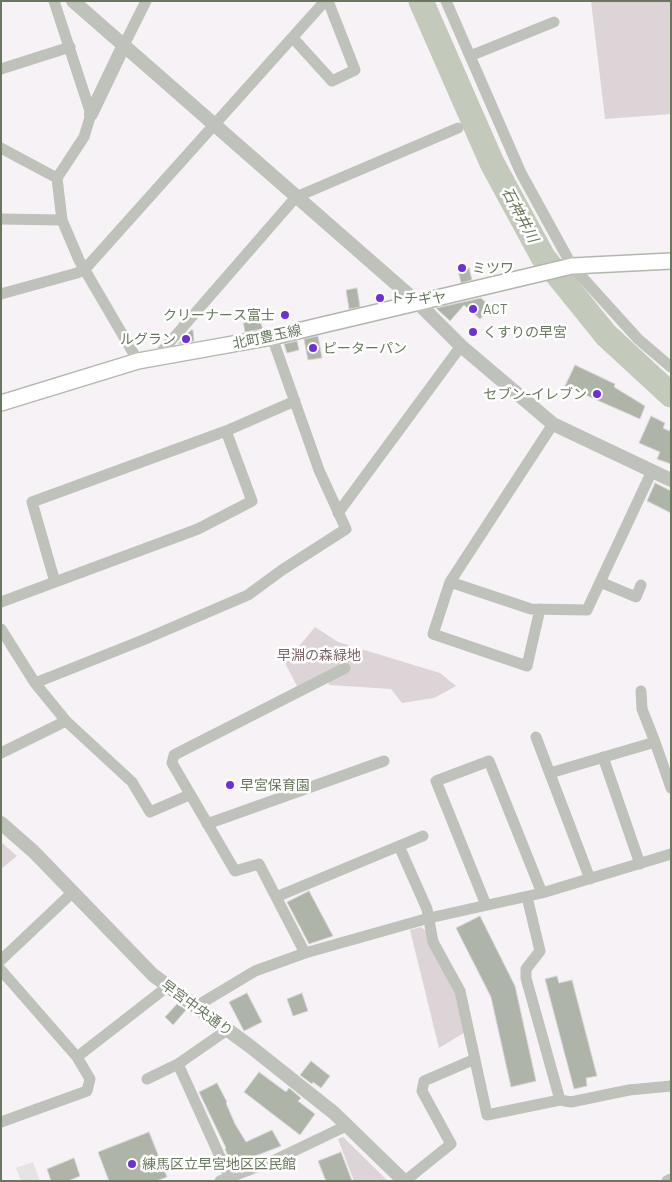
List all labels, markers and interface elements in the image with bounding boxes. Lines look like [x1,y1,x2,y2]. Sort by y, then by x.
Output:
water label: 石神井川 [498,184,542,246]
place label: ミツワ [472,260,514,276]
marker: ミツワ [456,262,468,274]
place label: トチギヤ [390,290,446,306]
marker: トチギヤ [374,292,386,304]
place label: ACT [483,301,508,317]
marker: ACT [467,303,479,315]
place label: クリーナース富士 [163,307,275,323]
marker: クリーナース富士 [279,309,291,321]
street label: 北町豊玉線 [231,322,303,352]
place label: くすりの早宮 [483,324,567,340]
marker: くすりの早宮 [467,326,479,338]
place label: ルグラン [120,331,176,347]
marker: ルグラン [180,333,192,345]
place label: ピーターパン [323,340,407,356]
marker: ピーターパン [307,342,319,354]
place label: セブン-イレブン [483,386,587,402]
marker: セブン-イレブン [591,388,603,400]
park label: 早淵の森緑地 [277,647,361,663]
place label: 早宮保育園 [240,777,310,793]
marker: 早宮保育園 [224,779,236,791]
street label: 早宮中央通り [158,977,236,1039]
place label: 練馬区立早宮地区区民館 [142,1156,296,1172]
marker: 練馬区立早宮地区区民館 [126,1158,138,1170]

